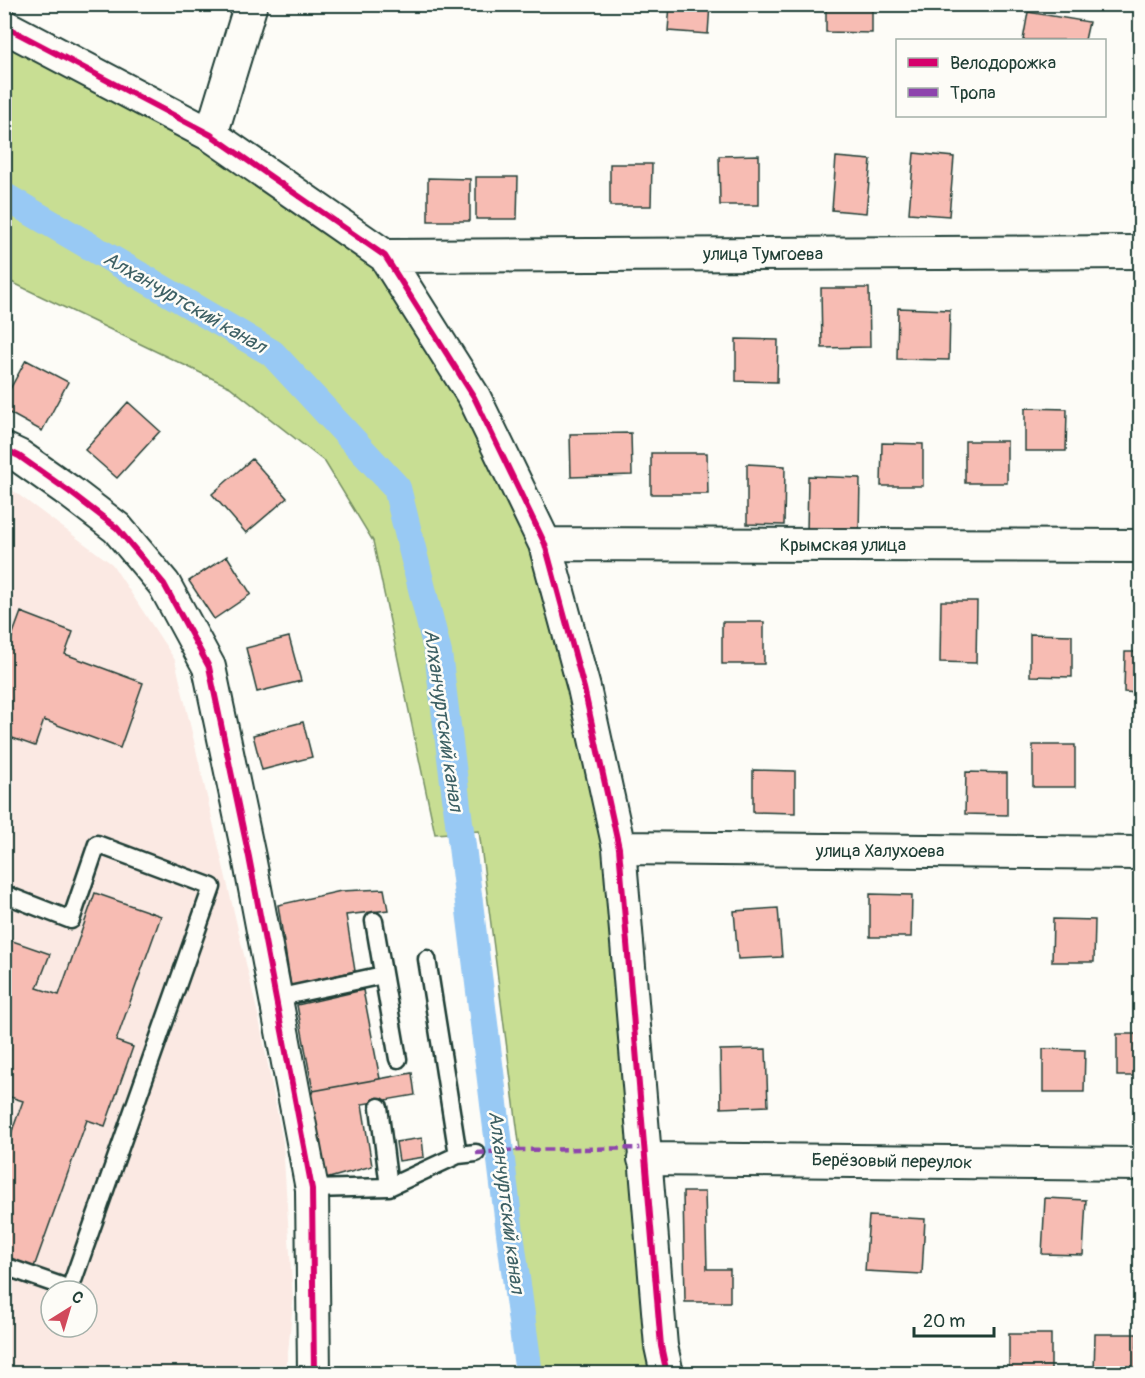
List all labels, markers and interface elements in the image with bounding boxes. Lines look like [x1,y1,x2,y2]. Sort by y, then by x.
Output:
legend [896,39,1106,117]
text: Велодорожка [950,52,1056,75]
text: Тропа [950,82,996,105]
street label: улица Тумгоева [702,243,823,266]
water label: Алханчуртский канал [99,246,272,360]
street label: Крымская улица [780,534,906,557]
water label: Алханчуртский канал [418,627,469,814]
street label: улица Халухоева [815,840,944,863]
water label: Алханчуртский канал [483,1109,530,1296]
street label: Берёзовый переулок [811,1149,973,1174]
north arrow [39,1279,99,1339]
text: С [67,1287,87,1309]
scale bar [914,1300,994,1338]
text: 20 m [923,1310,965,1333]

